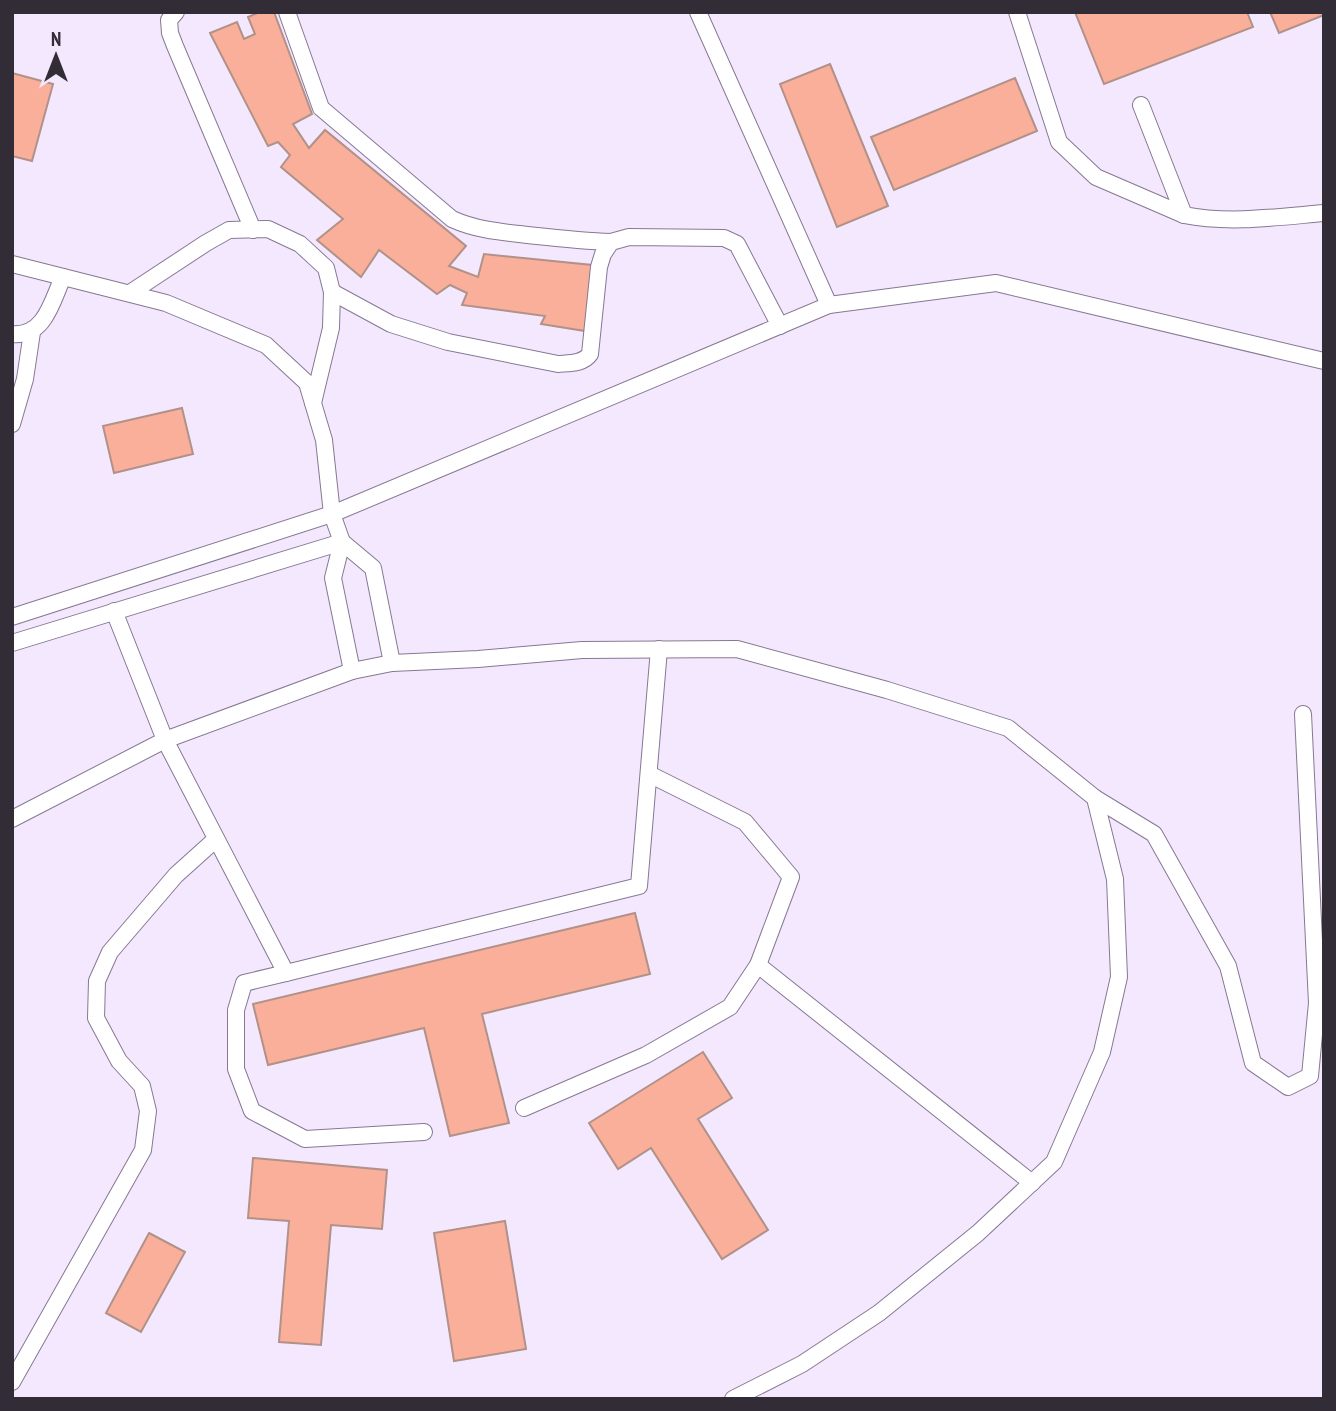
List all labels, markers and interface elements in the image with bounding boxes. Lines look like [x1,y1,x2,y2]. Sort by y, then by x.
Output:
north arrow [21,21,91,91]
text: N [51,27,61,51]

